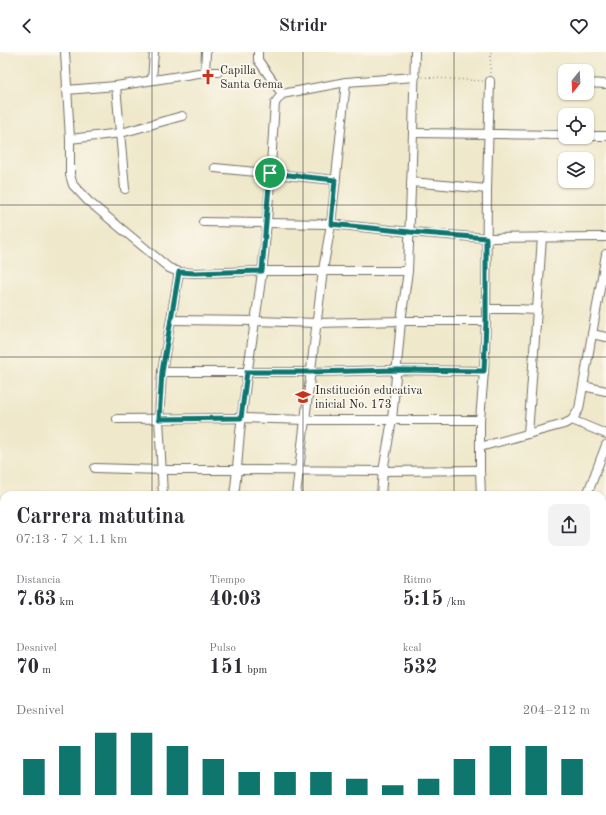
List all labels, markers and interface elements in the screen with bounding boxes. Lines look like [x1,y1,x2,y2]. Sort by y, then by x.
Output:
icon: back [16,15,38,37]
icon: heart [568,15,590,37]
text: Stridr [279,17,327,35]
north arrow [558,64,594,100]
map controls [558,64,594,188]
place label: Capilla Santa Gema [220,65,283,91]
church icon: Capilla Santa Gema [199,68,217,86]
button: locate [558,108,594,144]
button: layers [558,152,594,188]
pin [253,156,287,190]
icon: arrive [259,162,281,184]
place label: Institución educativa inicial No. 173 [315,385,422,411]
school or university icon: Institución educativa inicial No. 173 [294,388,312,406]
button: share [548,504,590,546]
text: Carrera matutina [16,506,185,528]
text: 07:13 · 7 × 1.1 km [16,533,127,546]
text: Distancia [16,575,61,586]
text: Tiempo [209,575,245,586]
text: Ritmo [403,575,432,586]
text: 7.63 [16,590,56,610]
text: 40:03 [209,590,261,610]
text: 5:15 [403,590,443,610]
text: km [56,597,74,608]
text: /km [443,597,466,608]
text: Desnivel [16,643,57,654]
text: Pulso [209,643,236,654]
text: kcal [403,643,422,654]
text: 70 [16,658,39,678]
text: 151 [209,658,244,678]
text: 532 [403,658,437,678]
text: m [39,665,51,676]
text: bpm [244,665,267,676]
text: Desnivel [16,704,64,717]
text: 204–212 m [523,704,590,717]

